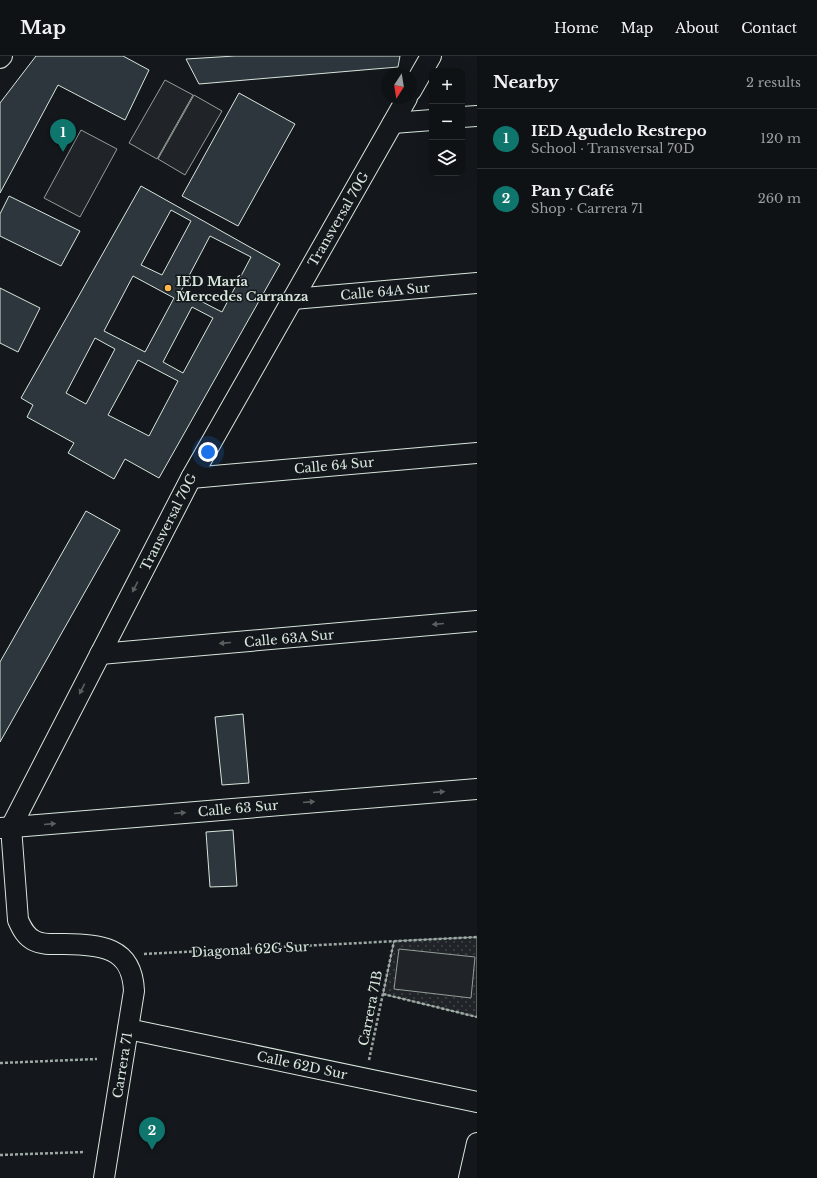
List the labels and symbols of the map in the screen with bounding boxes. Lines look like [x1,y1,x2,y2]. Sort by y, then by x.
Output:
north arrow [381,68,417,104]
pin: 1 [50,119,76,152]
street label: Transversal 70G [304,169,373,270]
place label: IED María Mercedes Carranza [176,273,309,305]
street label: Calle 64A Sur [340,279,431,304]
marker: IED María Mercedes Carranza [163,283,173,293]
your location [198,442,218,462]
street label: Calle 64 Sur [293,453,376,477]
street label: Transversal 70G [137,471,200,574]
one-way arrow [132,581,138,593]
one-way arrow [432,621,444,628]
street label: Calle 63A Sur [243,626,335,651]
one-way arrow [219,640,231,647]
one-way arrow [79,683,86,695]
one-way arrow [433,788,445,795]
street label: Calle 63 Sur [197,796,280,820]
one-way arrow [303,799,315,806]
one-way arrow [174,810,186,816]
one-way arrow [44,820,56,827]
street label: Diagonal 62G Sur [191,938,310,961]
street label: Carrera 71B [355,969,386,1047]
street label: Carrera 71 [109,1031,136,1099]
street label: Calle 62D Sur [255,1048,350,1084]
pin: 2 [139,1117,165,1150]

